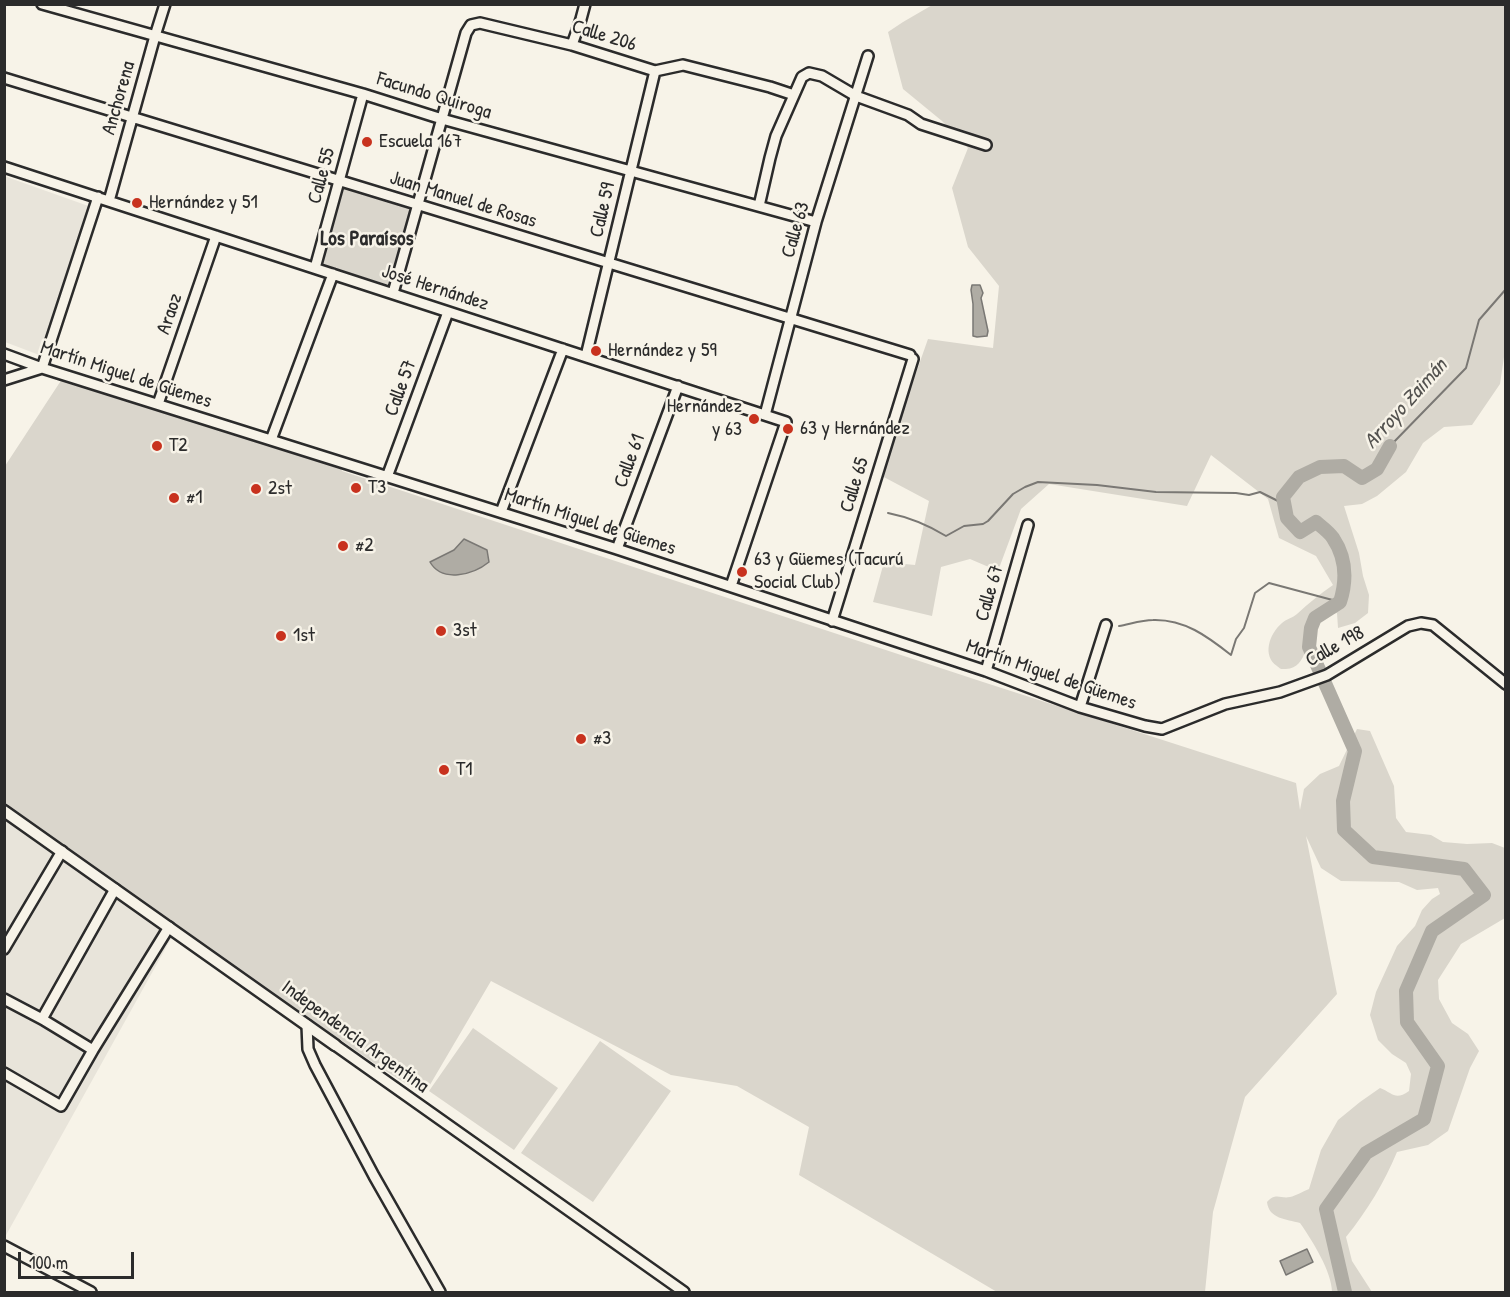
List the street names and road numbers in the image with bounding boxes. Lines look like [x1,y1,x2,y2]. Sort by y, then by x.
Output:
street label: Calle 206 [569,15,639,57]
street label: Anchorena [97,58,141,138]
street label: Facundo Quiroga [374,67,494,125]
street label: Calle 55 [303,145,341,207]
street label: Juan Manuel de Rosas [387,166,539,234]
street label: Calle 59 [585,180,621,240]
street label: Calle 63 [777,199,815,261]
street label: José Hernández [379,259,491,317]
street label: Araoz [152,290,188,338]
street label: Martín Miguel de Güemes [37,336,215,414]
street label: Calle 57 [380,356,422,420]
street label: Calle 61 [609,431,651,491]
street label: Calle 65 [835,455,875,515]
street label: Martín Miguel de Güemes [501,483,679,561]
street label: Calle 67 [970,562,1010,624]
street label: Calle 198 [1302,621,1368,673]
street label: Martín Miguel de Güemes [963,635,1139,715]
street label: Independencia Argentina [277,976,433,1098]

